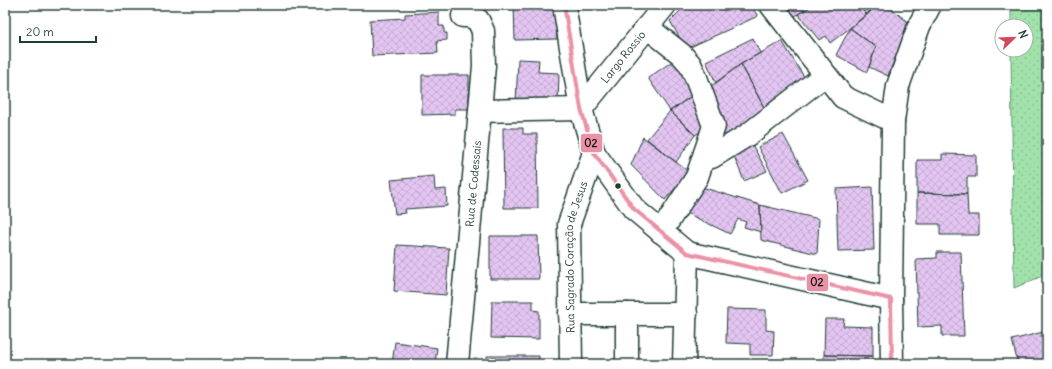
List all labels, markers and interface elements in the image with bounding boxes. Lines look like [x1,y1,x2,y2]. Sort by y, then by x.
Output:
scale bar [20,18,96,44]
north arrow [994,18,1034,58]
text: 20 m [26,24,54,39]
street label: Largo Rossio [598,28,648,86]
text: N [1015,28,1031,40]
line badge: 02 [580,133,603,153]
text: 02 [584,136,598,150]
street label: Rua de Codessais [462,140,484,228]
street label: Rua Sagrado Coração de Jesus [562,179,591,333]
unlabelled marker [613,181,623,191]
line badge: 02 [806,273,829,292]
text: 02 [810,275,824,289]

